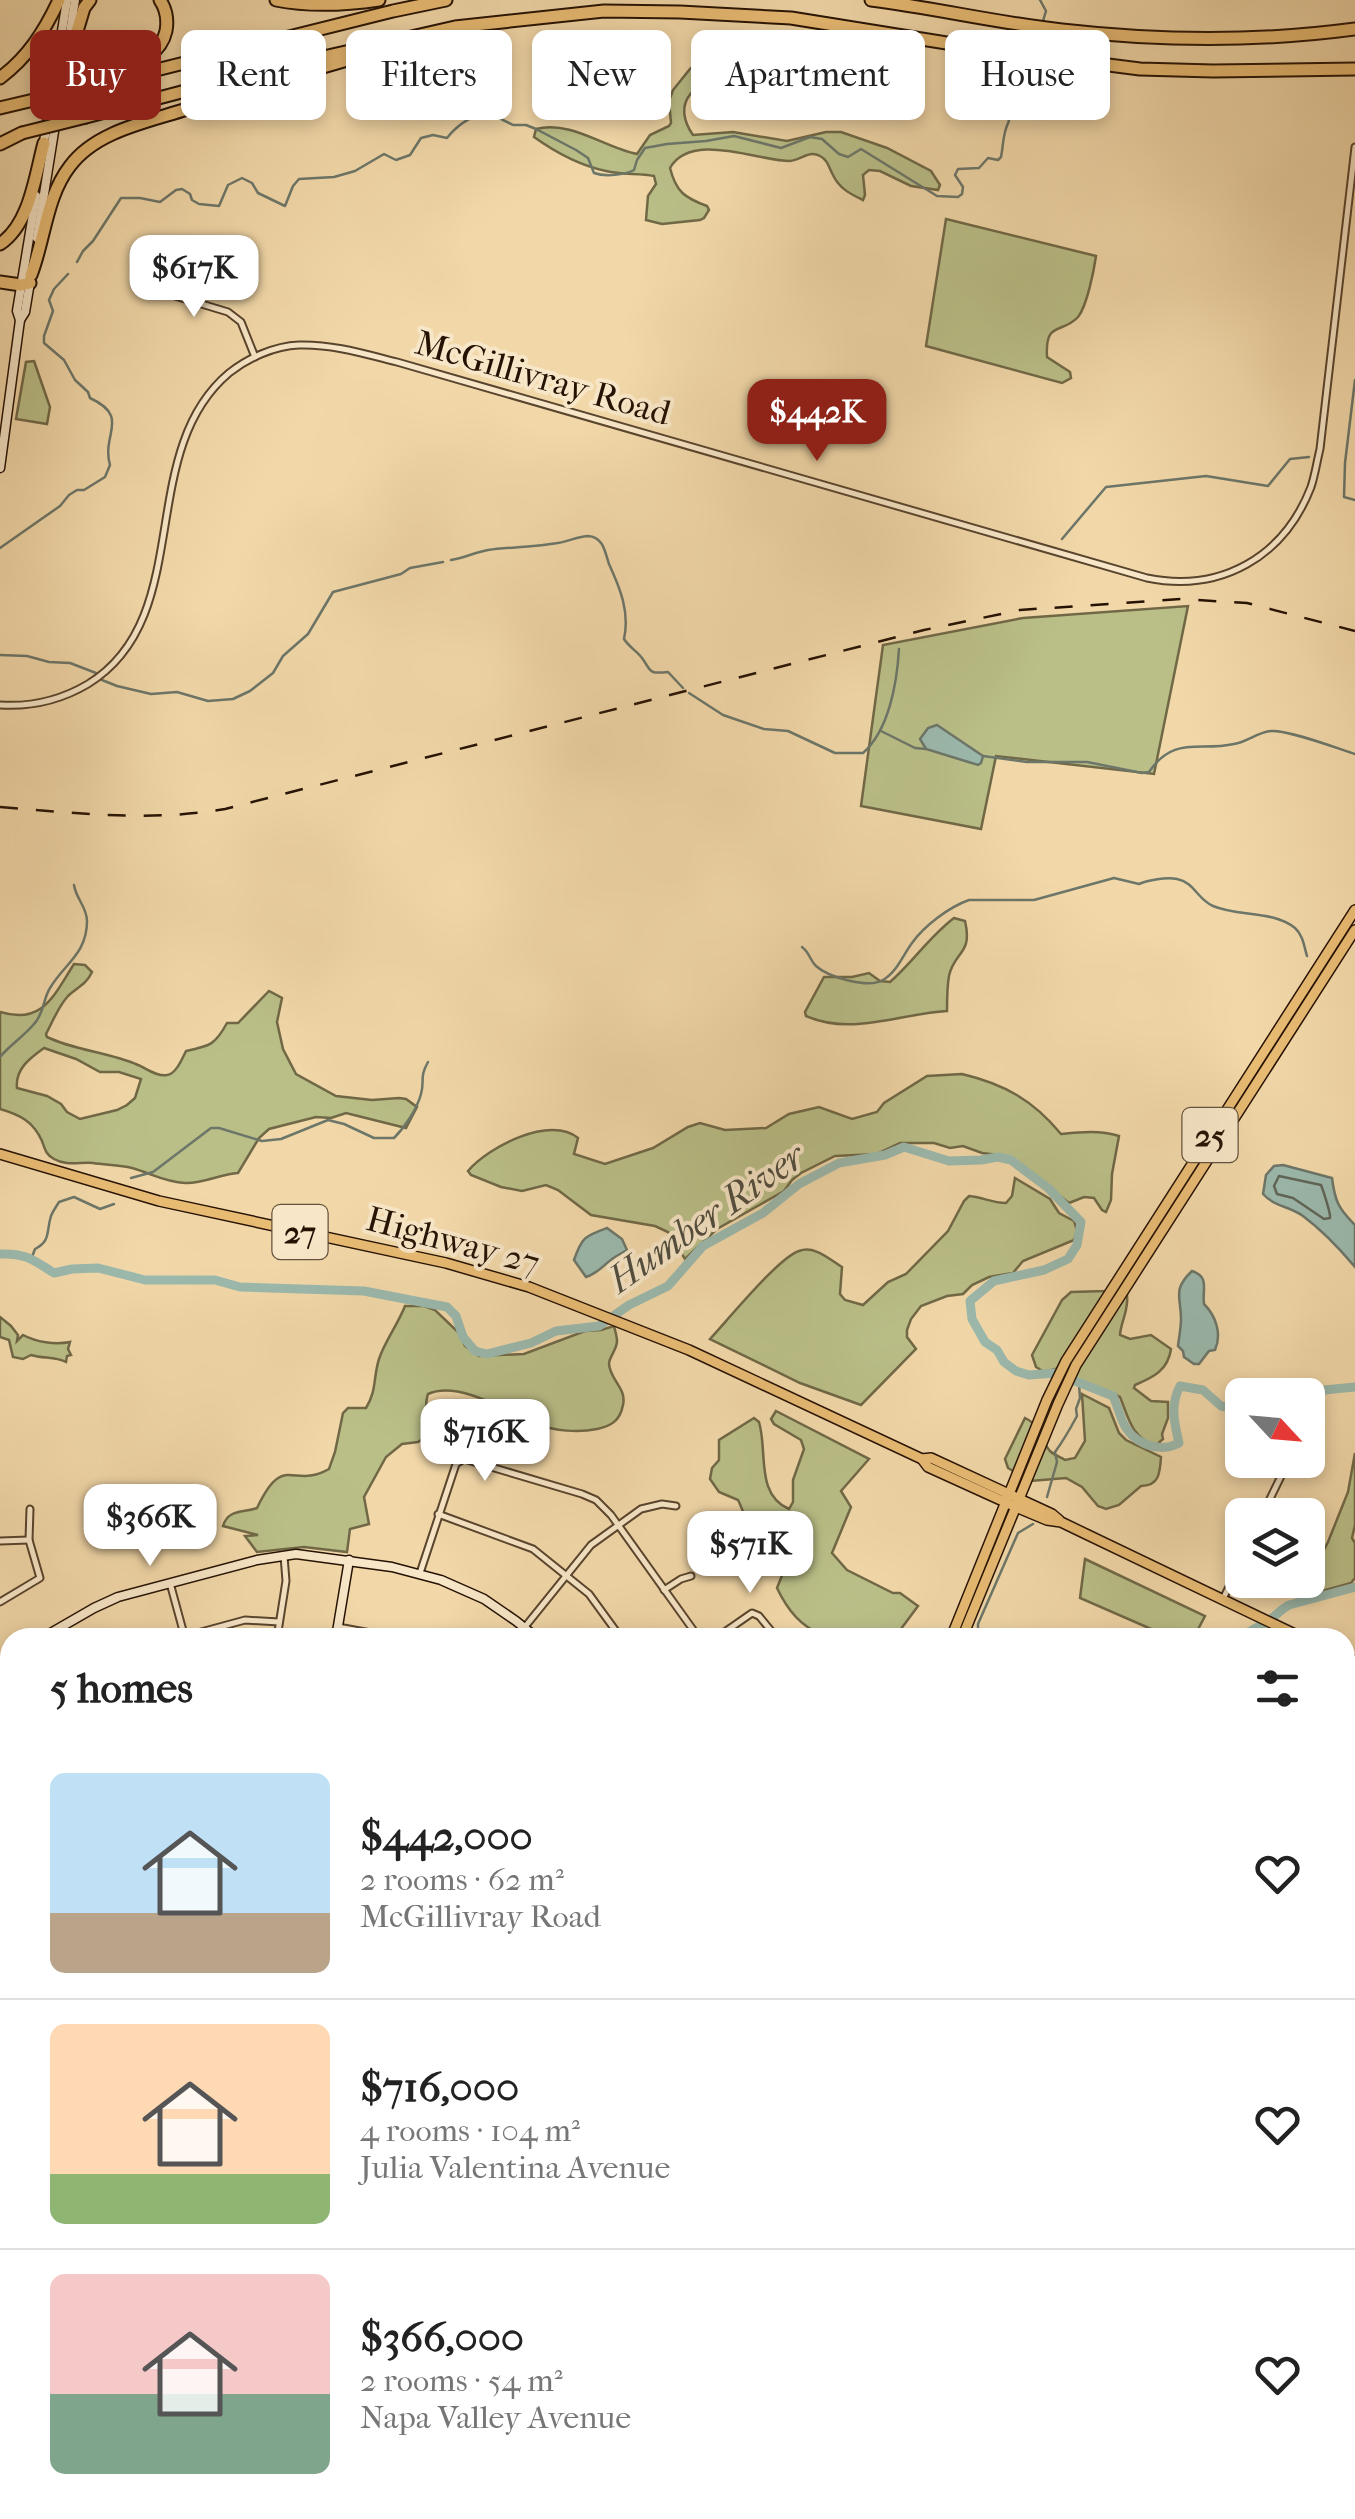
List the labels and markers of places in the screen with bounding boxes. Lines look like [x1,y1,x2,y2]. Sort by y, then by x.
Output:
pin: $617K [124,235,264,320]
pin: $442K [747,379,887,464]
pin: $716K [415,1399,555,1484]
pin: $366K [80,1484,220,1569]
pin: $571K [680,1511,820,1596]

